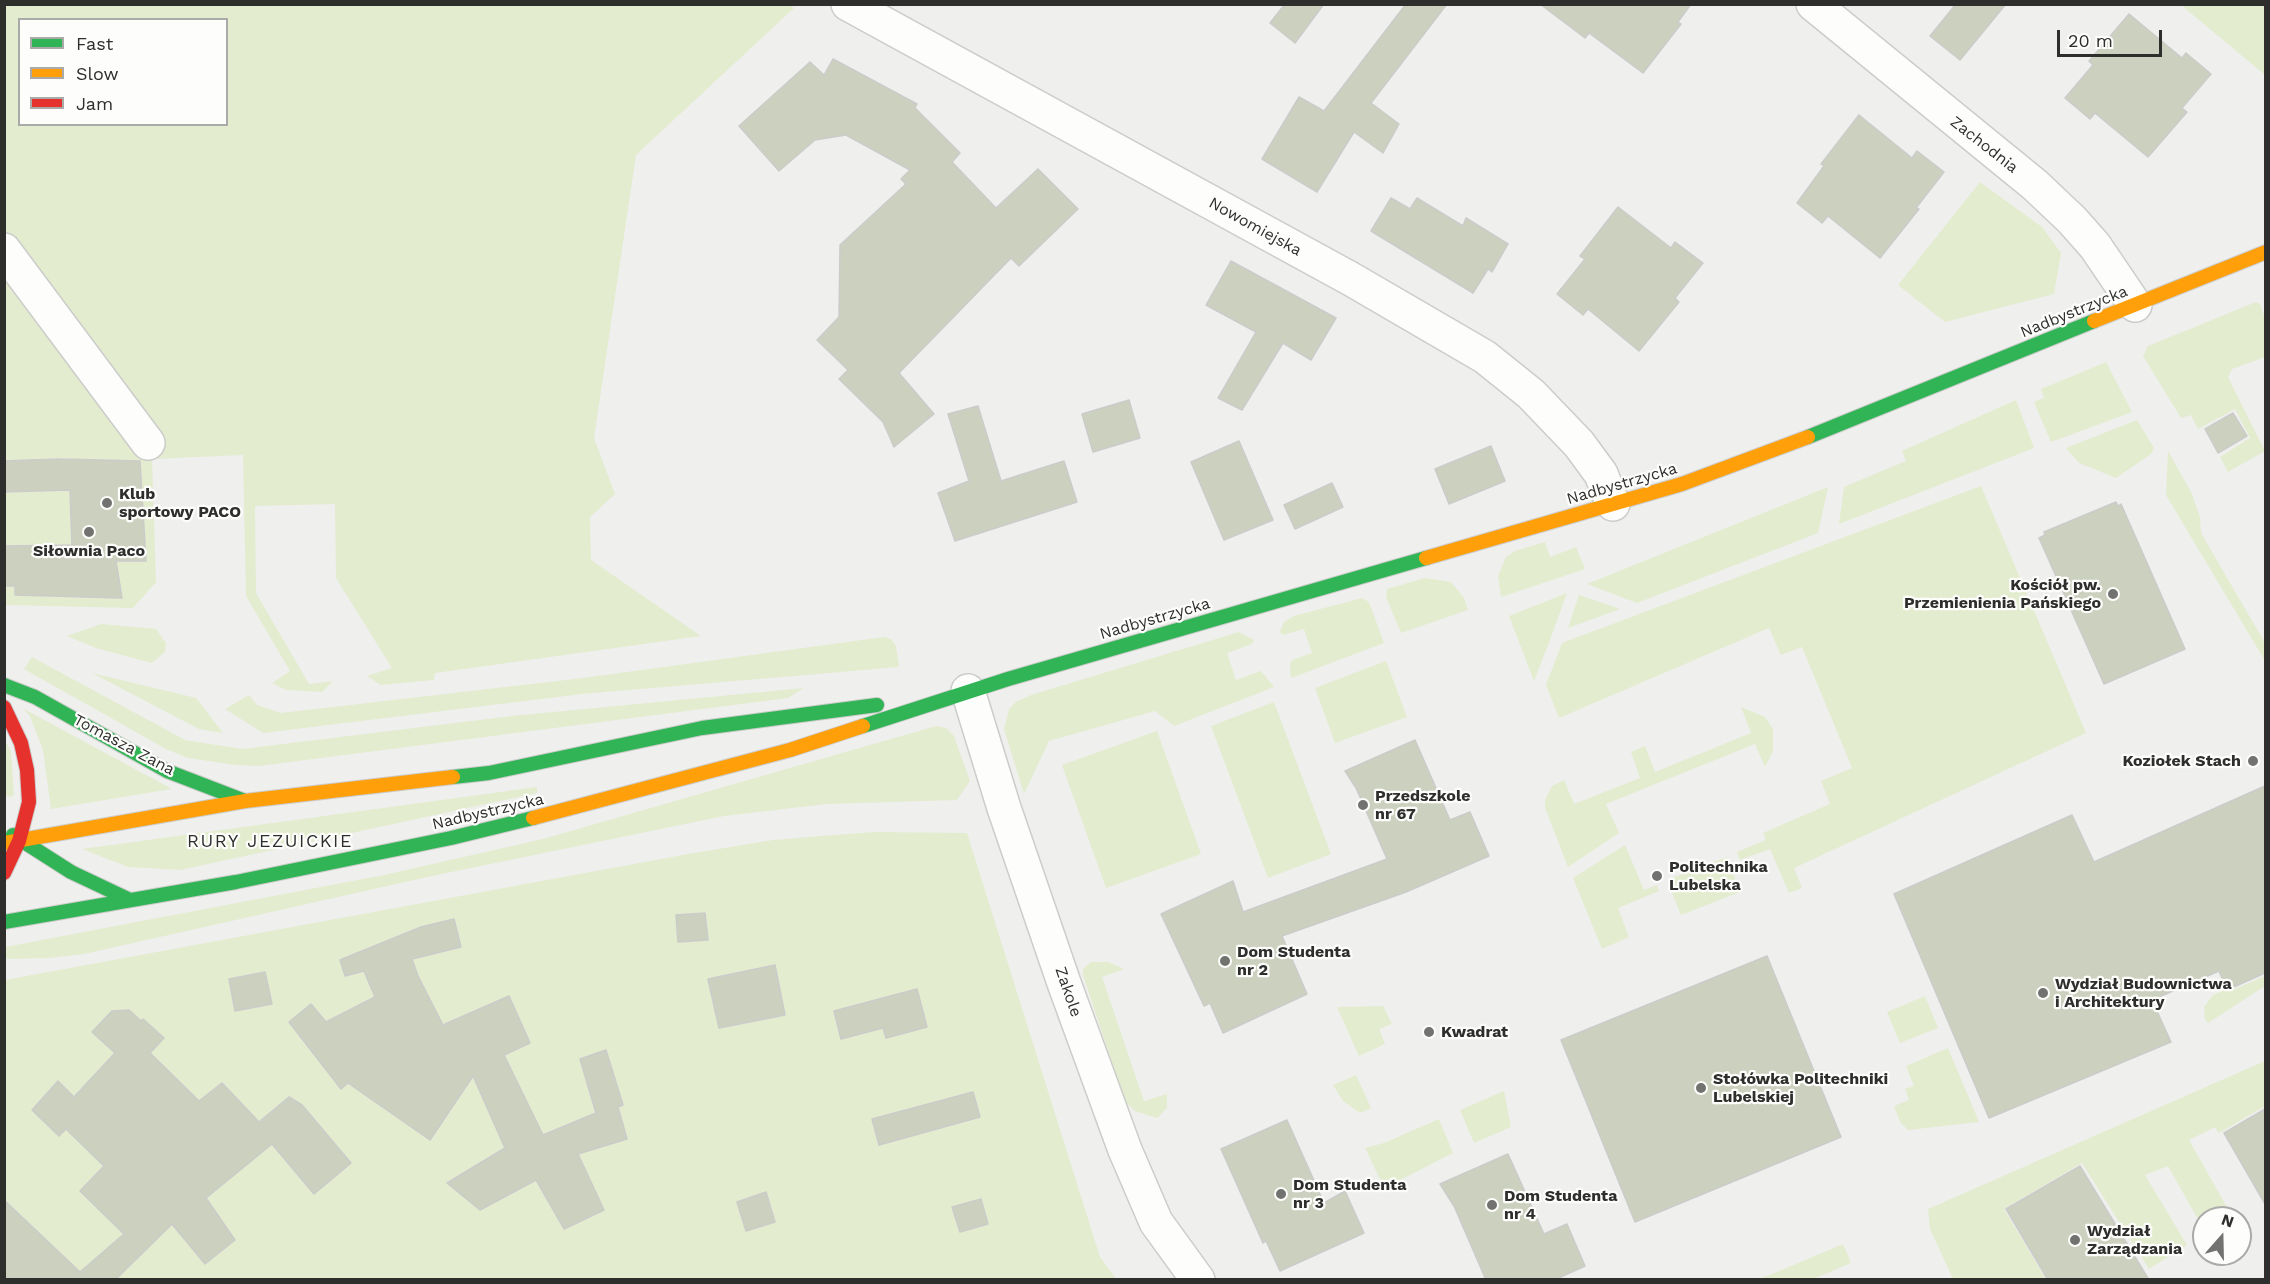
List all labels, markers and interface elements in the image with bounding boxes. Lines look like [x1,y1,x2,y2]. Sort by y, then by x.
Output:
legend [18,18,228,126]
scale bar [2060,18,2165,56]
text: 20 m [2068,30,2113,51]
text: Fast [76,33,113,54]
text: Slow [76,63,119,84]
text: Jam [76,93,113,114]
street label: Zachodnia [1946,113,2022,177]
street label: Nowomiejska [1205,194,1305,260]
street label: Nadbystrzycka [2018,282,2130,342]
street label: Nadbystrzycka [1565,459,1679,509]
place label: Klub sportowy PACO [119,484,241,522]
marker: Klub sportowy PACO [100,496,114,510]
marker: Siłownia Paco [82,525,96,539]
place label: Siłownia Paco [33,541,145,561]
place label: Kościół pw. Przemienienia Pańskiego [1904,575,2101,613]
marker: Kościół pw. Przemienienia Pańskiego [2106,587,2120,601]
street label: Nadbystrzycka [1098,594,1212,644]
street label: Tomasza Zana [70,710,178,780]
place label: Koziołek Stach [2123,751,2241,771]
marker: Koziołek Stach [2246,754,2260,768]
place label: Przedszkole nr 67 [1375,786,1470,824]
street label: Nadbystrzycka [430,790,546,834]
marker: Przedszkole nr 67 [1356,798,1370,812]
district label: RURY JEZUICKIE [187,831,353,853]
place label: Politechnika Lubelska [1669,857,1768,895]
marker: Politechnika Lubelska [1650,869,1664,883]
place label: Dom Studenta nr 2 [1237,942,1350,980]
marker: Dom Studenta nr 2 [1218,954,1232,968]
street label: Zakole [1051,964,1085,1020]
place label: Wydział Budownictwa i Architektury [2055,974,2232,1012]
marker: Wydział Budownictwa i Architektury [2036,986,2050,1000]
place label: Kwadrat [1441,1022,1508,1042]
marker: Kwadrat [1422,1025,1436,1039]
place label: Stołówka Politechniki Lubelskiej [1713,1069,1888,1107]
marker: Stołówka Politechniki Lubelskiej [1694,1081,1708,1095]
place label: Dom Studenta nr 3 [1293,1175,1406,1213]
place label: Dom Studenta nr 4 [1504,1186,1617,1224]
marker: Dom Studenta nr 3 [1274,1187,1288,1201]
marker: Dom Studenta nr 4 [1485,1198,1499,1212]
north arrow [2192,1206,2252,1266]
text: N [2219,1210,2236,1231]
place label: Wydział Zarządzania [2087,1221,2182,1259]
marker: Wydział Zarządzania [2068,1233,2082,1247]

